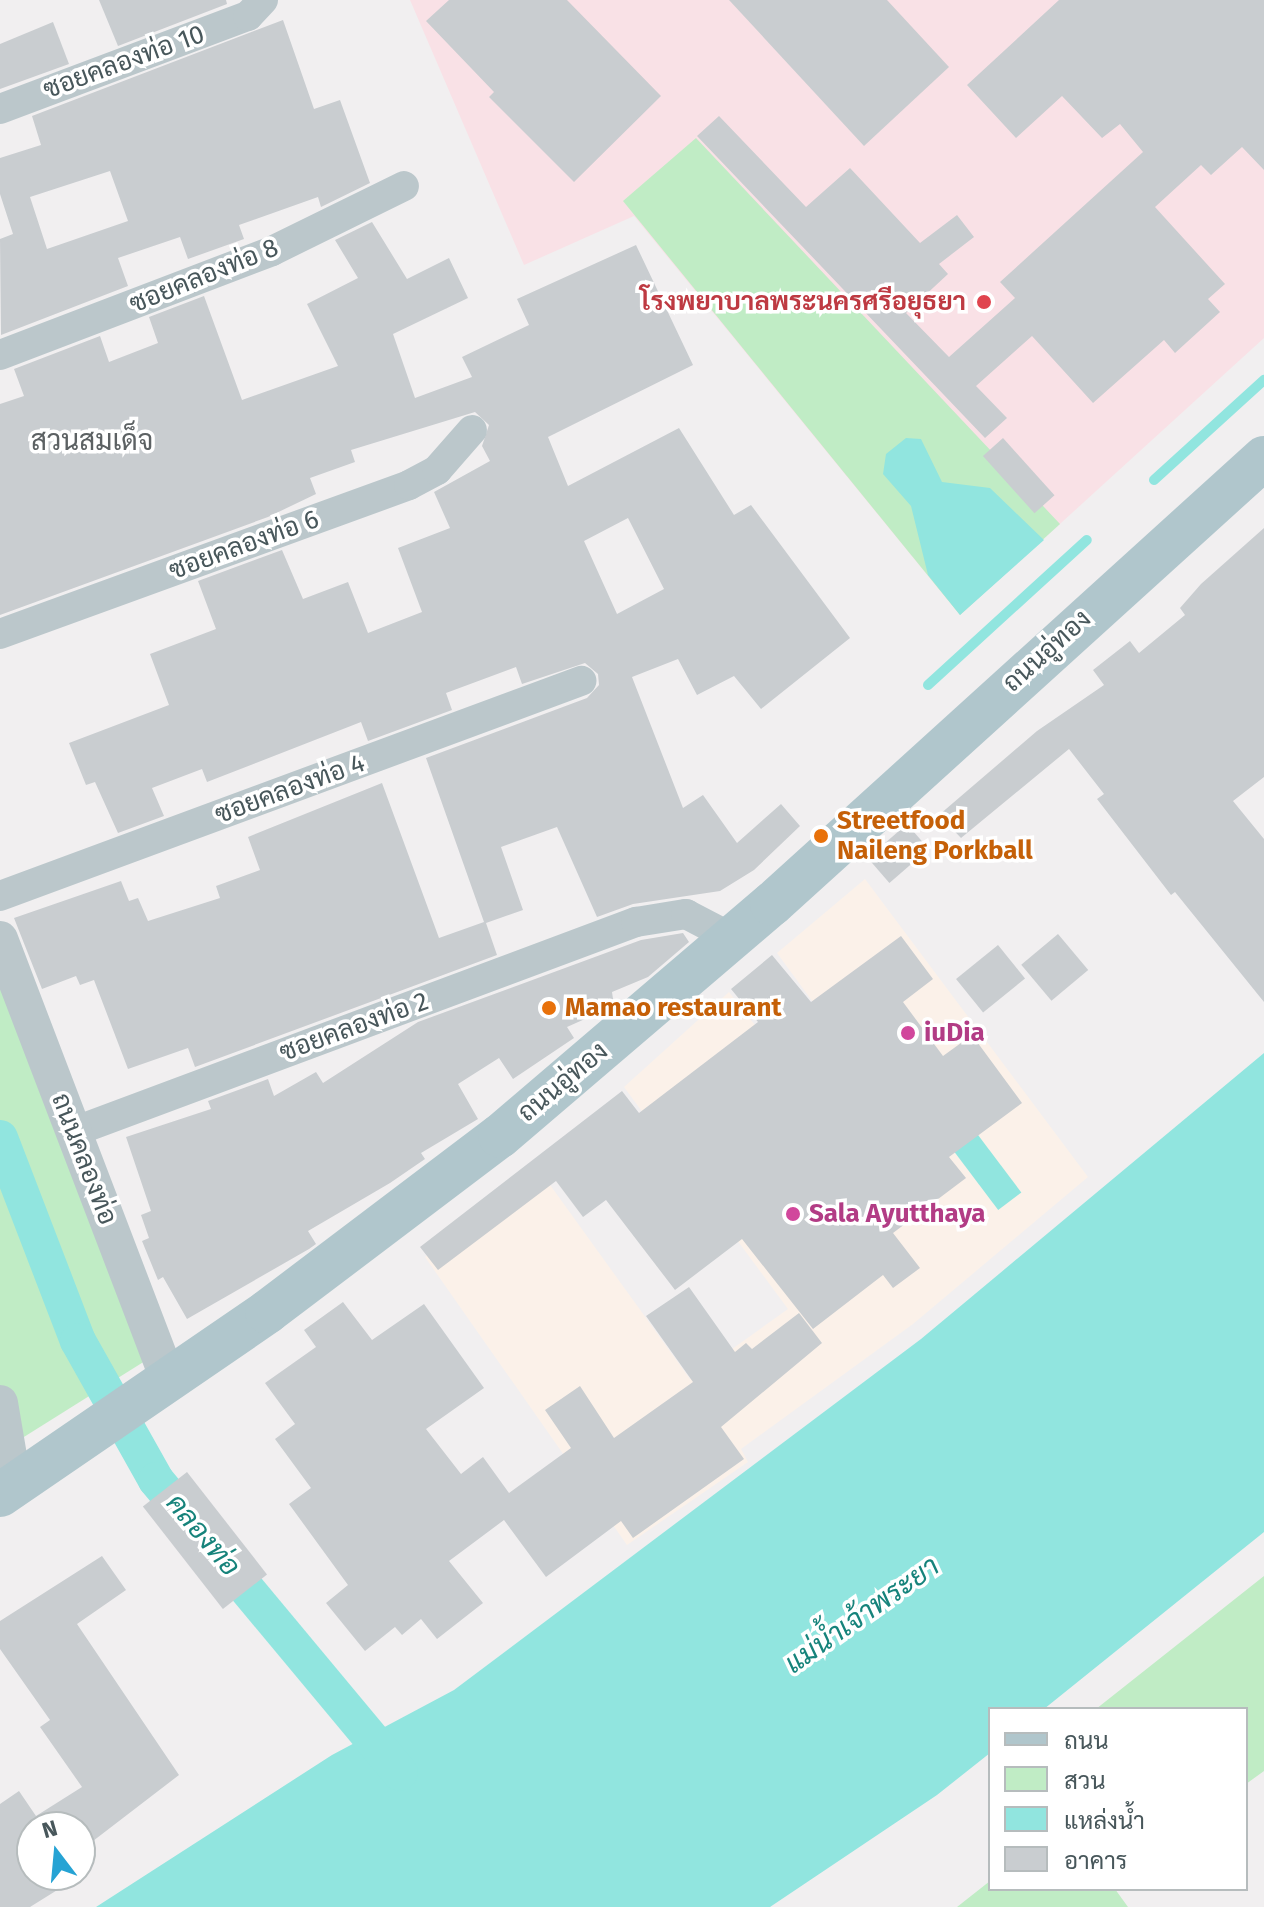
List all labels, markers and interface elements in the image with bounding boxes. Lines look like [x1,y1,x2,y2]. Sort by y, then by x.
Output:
street label: ซอยคลองท่อ 10 [39,18,209,106]
street label: ซอยคลองท่อ 8 [125,232,283,320]
place label: โรงพยาบาลพระนครศรีอยุธยา [640,286,966,318]
marker: โรงพยาบาลพระนครศรีอยุธยา [973,291,995,313]
district label: สวนสมเด็จ [31,424,153,458]
street label: ซอยคลองท่อ 6 [165,503,323,587]
street label: ถนนอู่ทอง [997,603,1097,699]
street label: ซอยคลองท่อ 4 [211,747,369,831]
place label: Streetfood Naileng Porkball [837,805,1033,866]
marker: Streetfood Naileng Porkball [812,827,830,845]
street label: ซอยคลองท่อ 2 [275,986,433,1068]
place label: Mamao restaurant [565,992,781,1024]
marker: Mamao restaurant [540,999,558,1017]
place label: iuDia [924,1017,985,1049]
marker: iuDia [899,1024,917,1042]
street label: ถนนอู่ทอง [512,1035,614,1129]
street label: ถนนคลองท่อ [45,1089,123,1229]
place label: Sala Ayutthaya [809,1198,986,1230]
marker: Sala Ayutthaya [784,1205,802,1223]
water label: คลองท่อ [159,1487,247,1583]
water label: แม่น้ำเจ้าพระยา [778,1549,946,1681]
legend [988,1707,1248,1891]
text: ถนน [1064,1727,1109,1755]
text: สวน [1064,1767,1106,1795]
text: แหล่งน้ำ [1064,1807,1145,1835]
north arrow [16,1811,96,1891]
text: N [39,1814,61,1844]
text: อาคาร [1064,1847,1127,1875]

